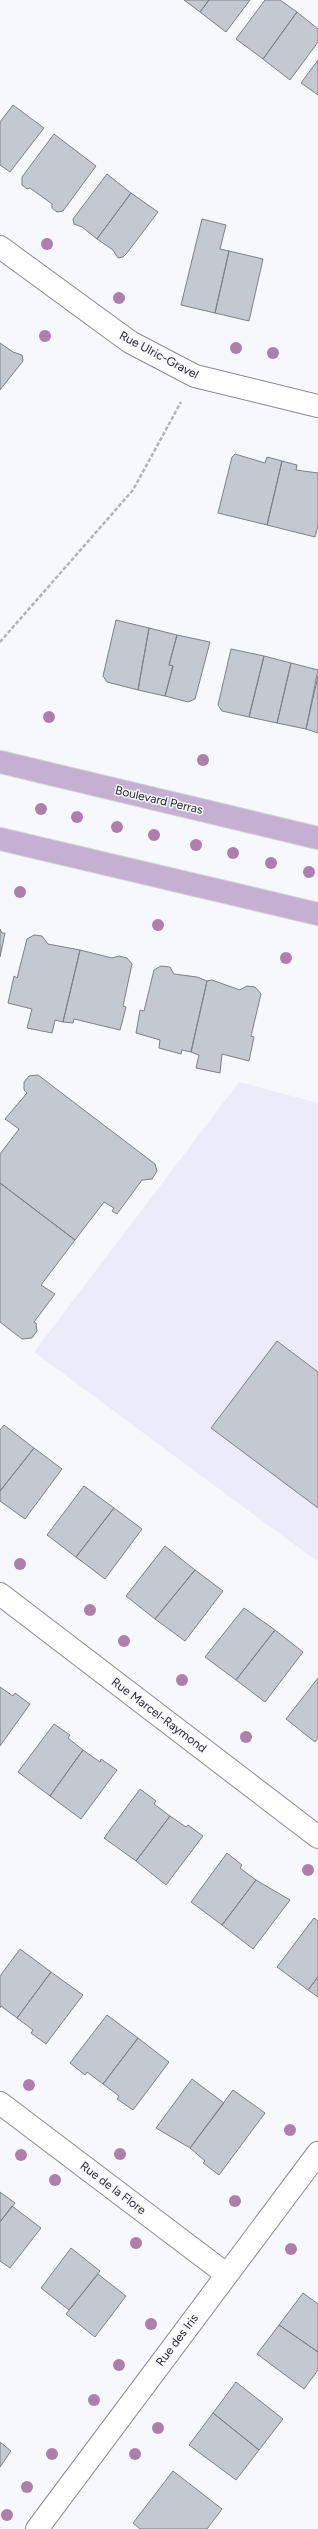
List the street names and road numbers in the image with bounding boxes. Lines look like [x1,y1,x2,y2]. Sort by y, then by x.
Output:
street label: Rue Ulric-Gravel [117,328,201,382]
street label: Boulevard Perras [114,783,205,817]
street label: Rue Marcel-Raymond [109,1675,209,1755]
street label: Rue de la Flore [77,2159,149,2218]
street label: Rue des Iris [153,2311,201,2369]

